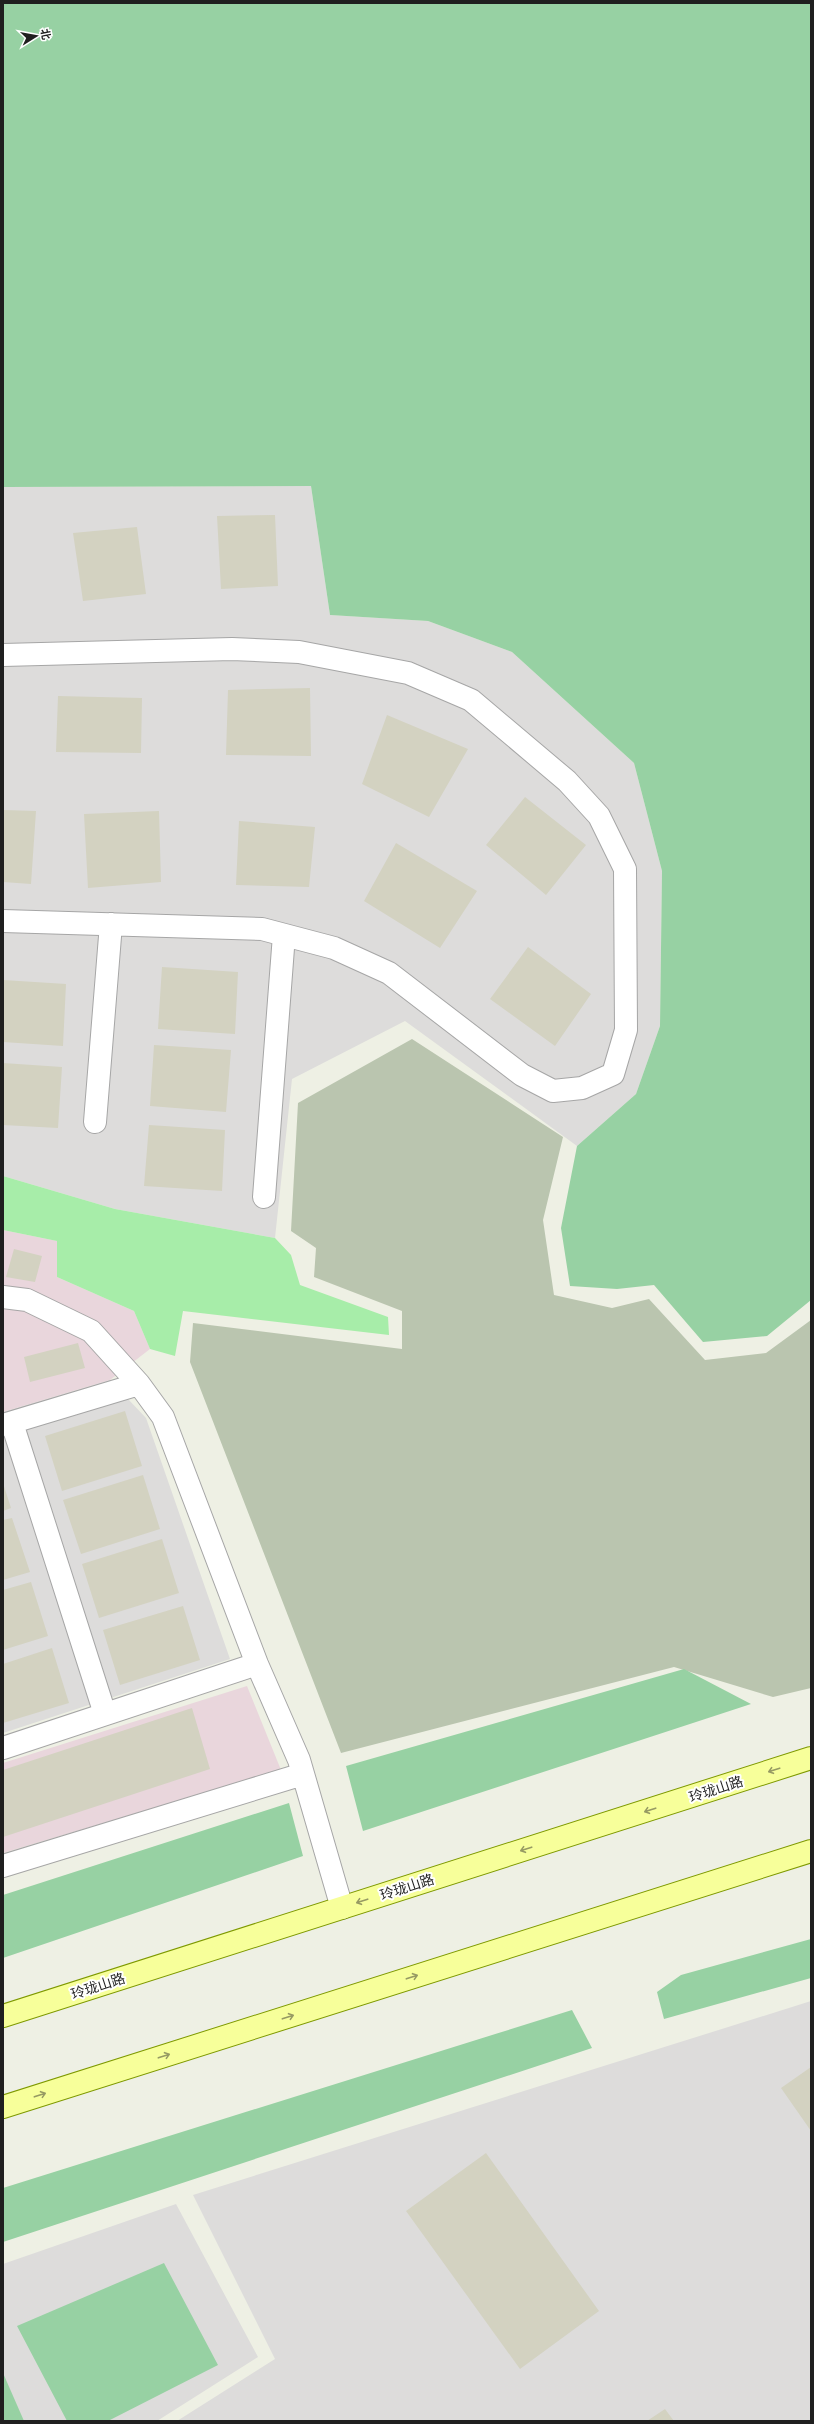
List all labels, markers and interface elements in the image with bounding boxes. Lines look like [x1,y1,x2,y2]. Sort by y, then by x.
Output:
north arrow [16,16,56,56]
text: 北 [38,27,54,41]
one-way arrow [768,1767,781,1774]
street label: 玲珑山路 [687,1772,745,1806]
one-way arrow [644,1807,657,1814]
one-way arrow [520,1846,533,1853]
street label: 玲珑山路 [378,1870,436,1904]
one-way arrow [356,1898,369,1905]
street label: 玲珑山路 [69,1969,127,2003]
one-way arrow [406,1973,418,1981]
one-way arrow [281,2013,294,2020]
one-way arrow [157,2052,170,2059]
one-way arrow [34,2091,47,2098]

